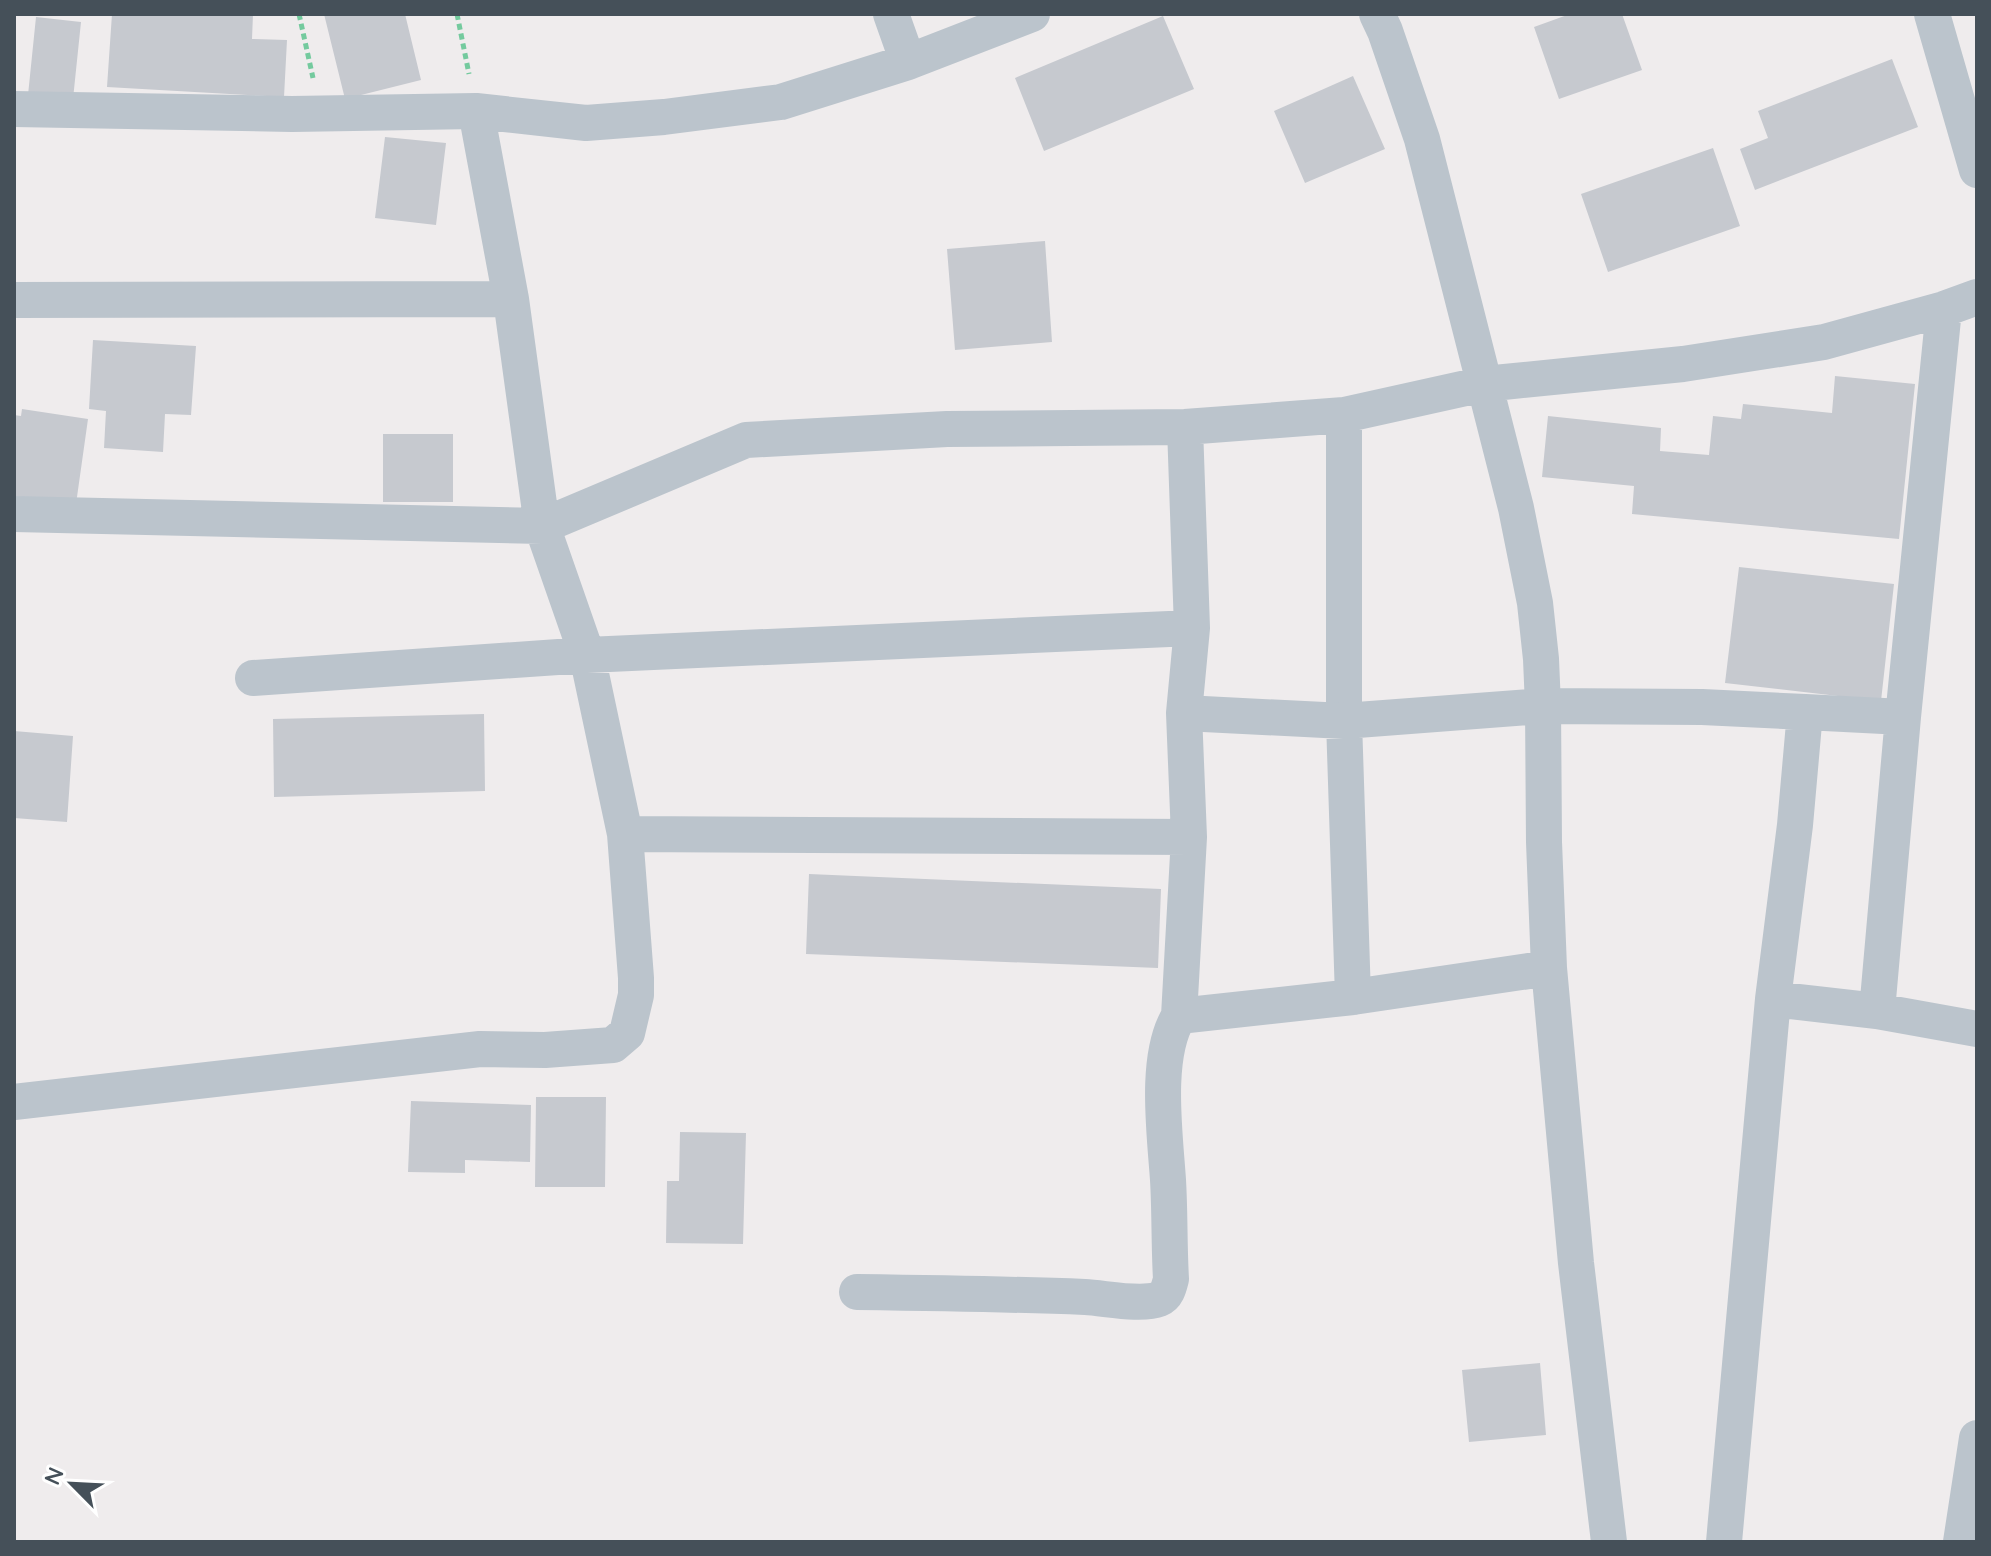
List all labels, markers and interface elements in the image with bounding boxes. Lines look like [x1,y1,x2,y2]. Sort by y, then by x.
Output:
north arrow [32,1444,112,1524]
text: N [38,1463,70,1489]

